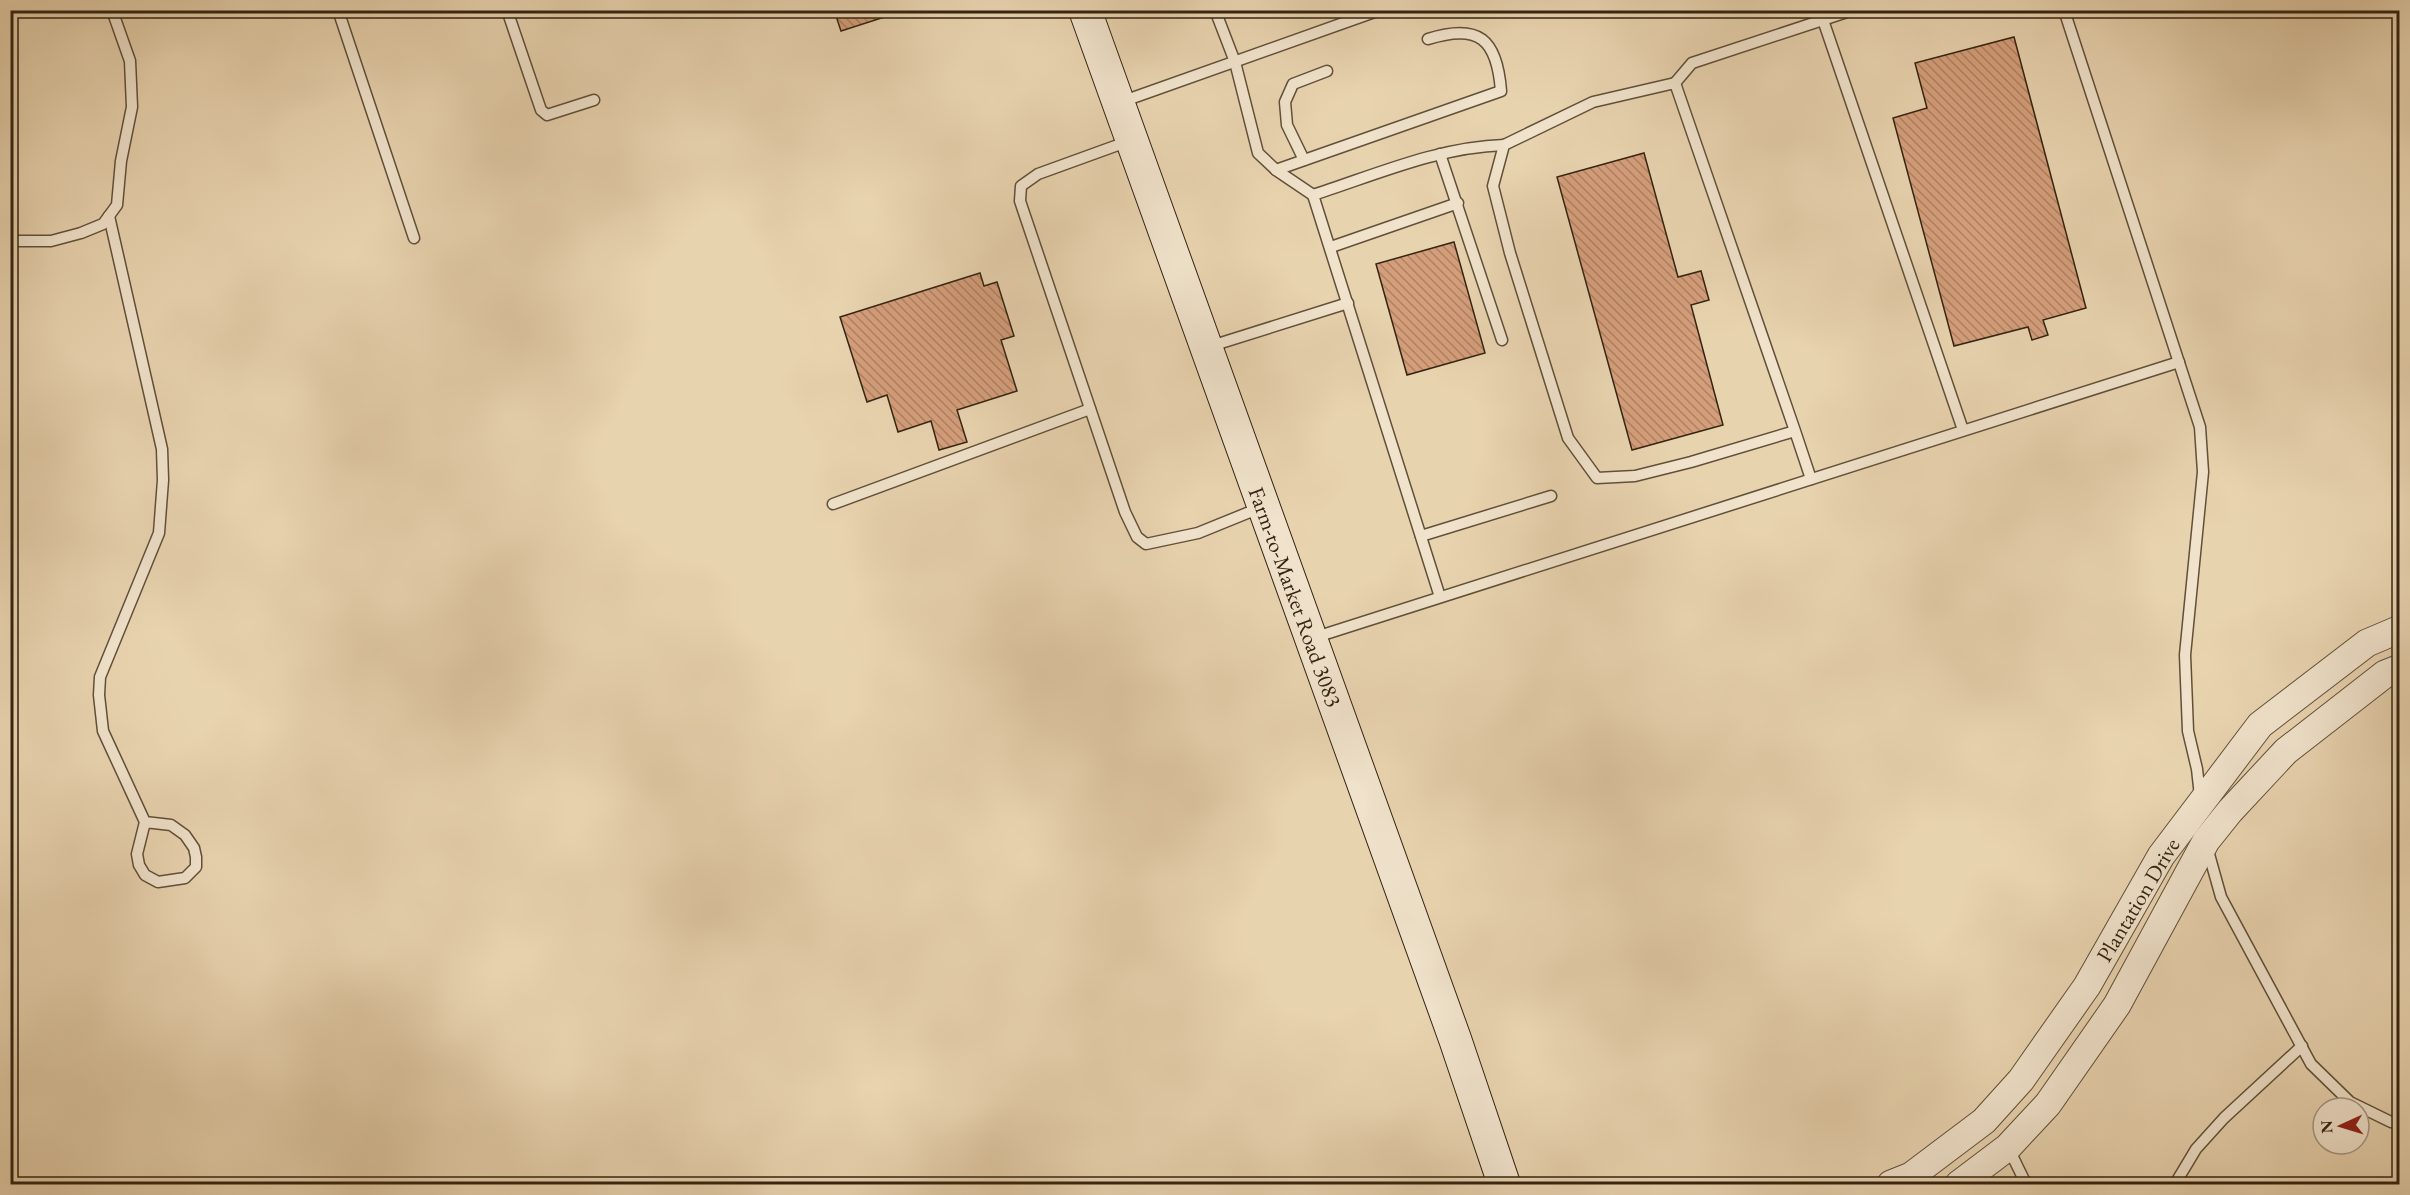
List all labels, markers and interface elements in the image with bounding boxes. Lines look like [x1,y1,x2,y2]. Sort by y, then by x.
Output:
street label: Farm-to-Market Road 3083 [1242,483,1348,711]
street label: Plantation Drive [2090,832,2187,967]
north arrow [2311,1096,2371,1156]
text: N [2316,1120,2337,1134]

